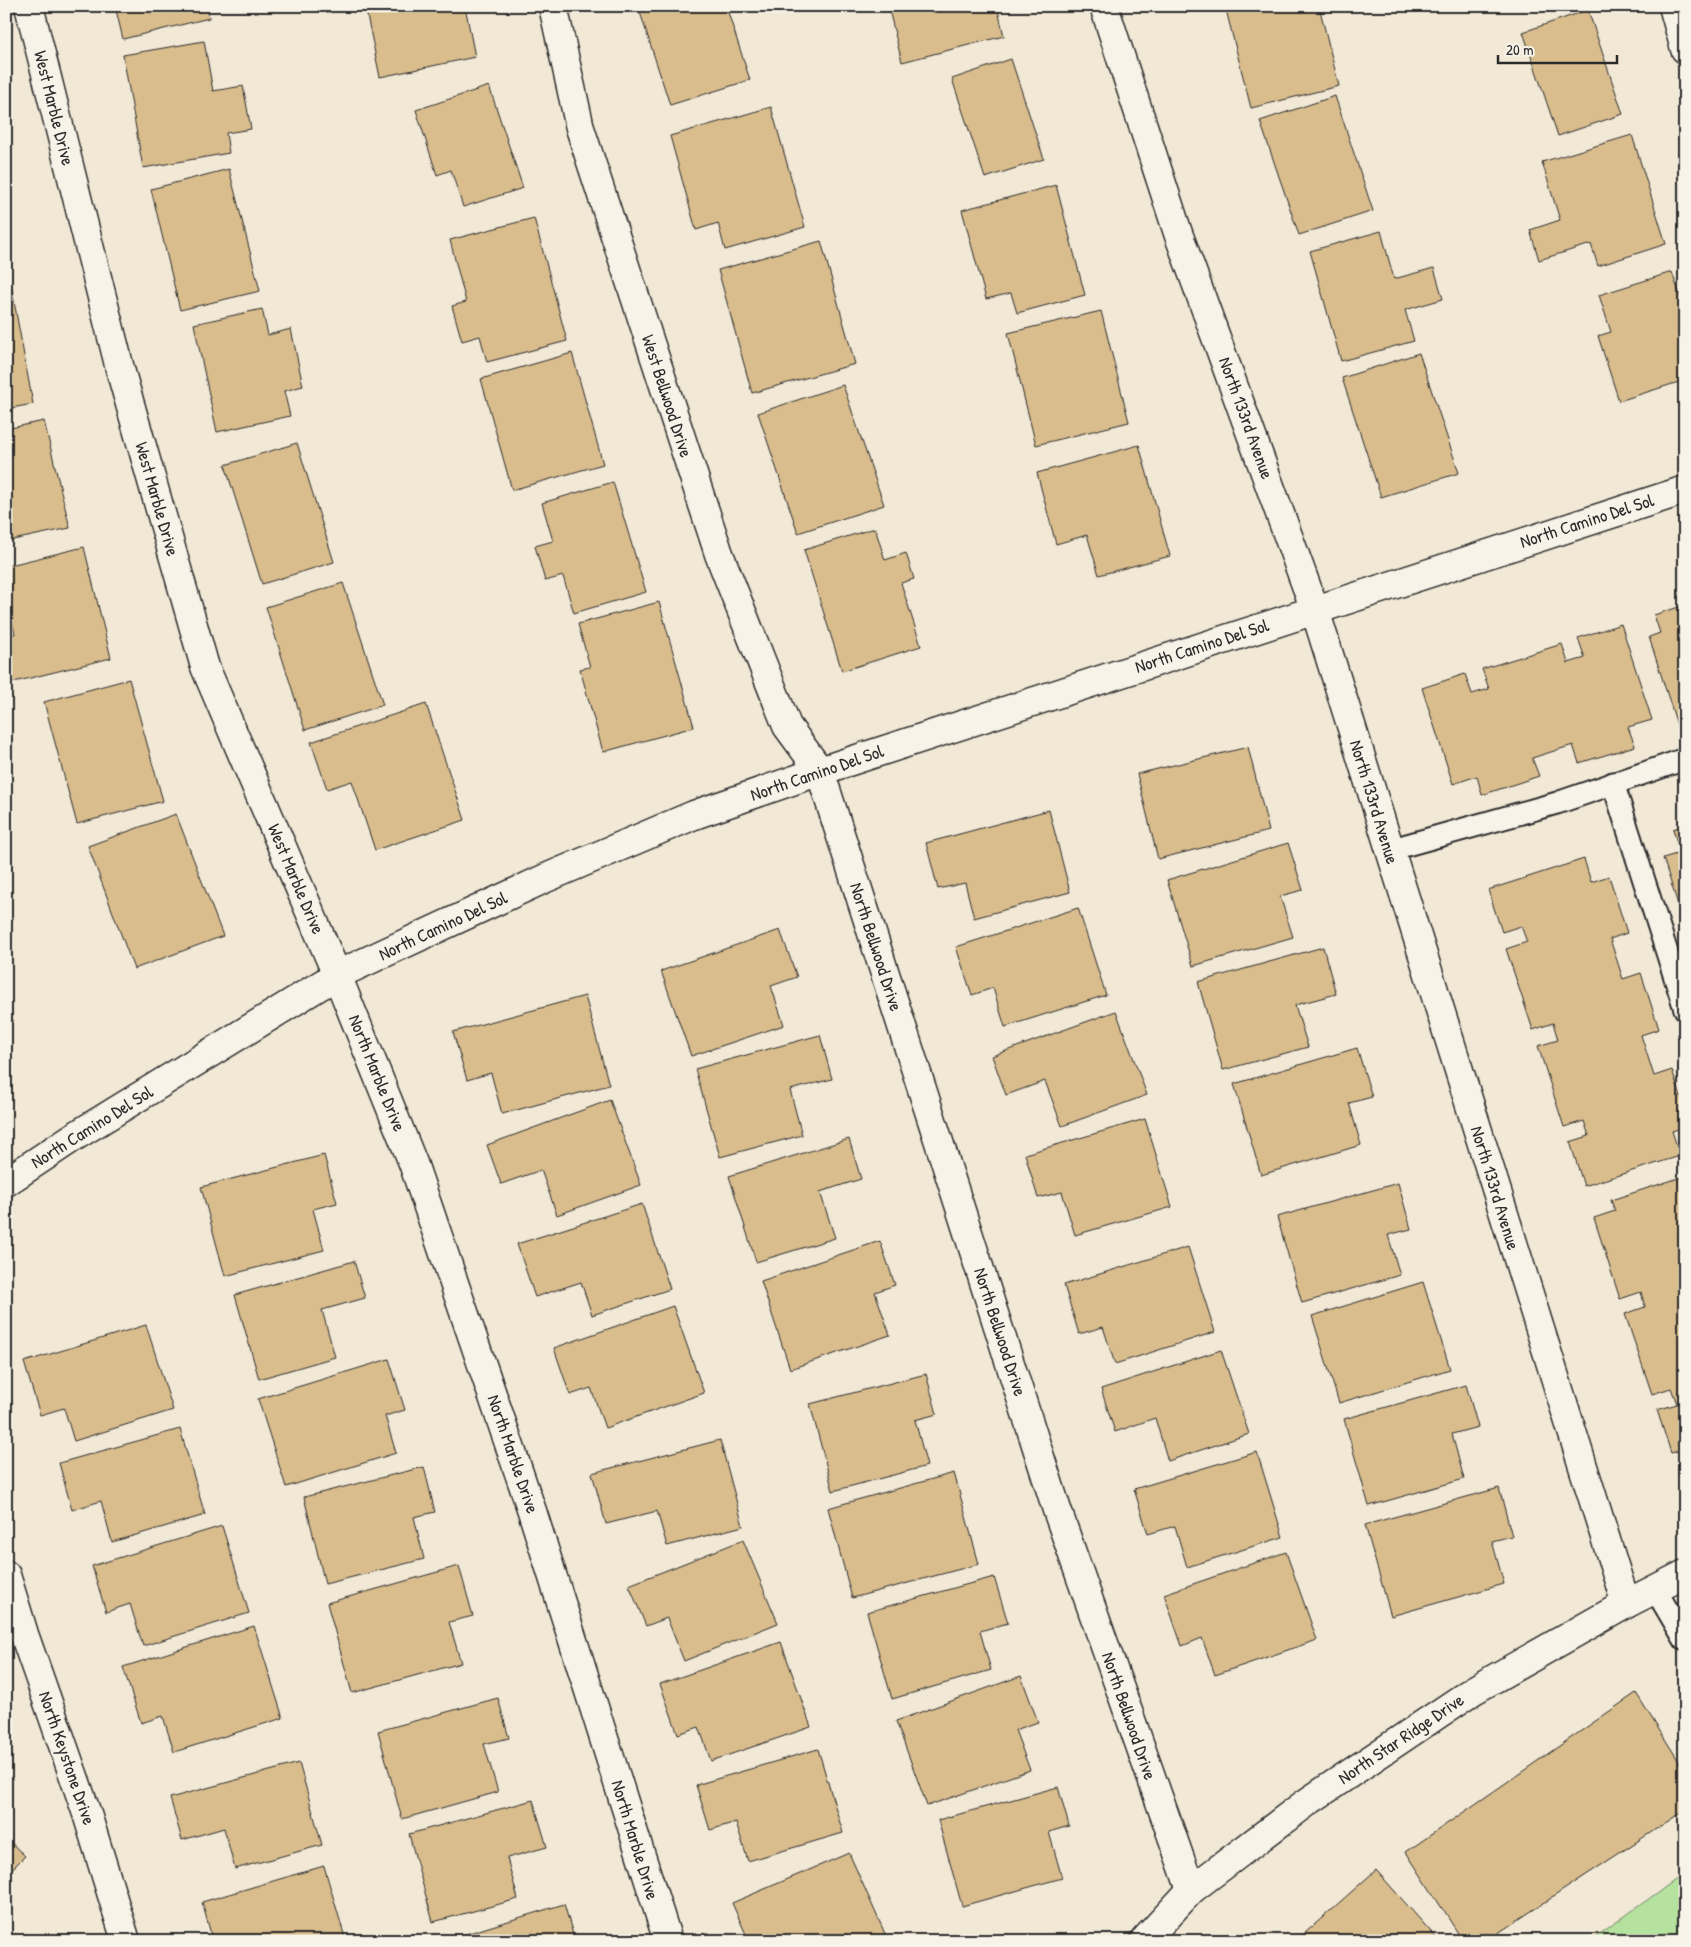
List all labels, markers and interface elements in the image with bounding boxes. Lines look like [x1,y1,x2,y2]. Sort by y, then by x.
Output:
scale bar [1498,32,1617,64]
text: 20 m [1506,39,1533,60]
street label: West Marble Drive [28,48,81,168]
street label: West Bellwood Drive [636,331,699,460]
street label: North 133rd Avenue [1213,353,1280,482]
street label: West Marble Drive [129,439,186,559]
street label: North Camino Del Sol [1517,487,1657,554]
street label: North Camino Del Sol [1132,612,1272,679]
street label: North 133rd Avenue [1344,737,1405,867]
street label: North Camino Del Sol [747,738,887,807]
street label: West Marble Drive [262,820,331,938]
street label: North Bellwood Drive [844,879,909,1014]
street label: North Camino Del Sol [374,885,511,966]
street label: North Marble Drive [343,1011,412,1135]
street label: North Camino Del Sol [26,1079,158,1174]
street label: North 133rd Avenue [1465,1123,1526,1253]
street label: North Bellwood Drive [968,1264,1033,1399]
street label: North Marble Drive [482,1391,545,1516]
street label: North Bellwood Drive [1096,1649,1163,1783]
street label: North Star Ridge Drive [1333,1687,1469,1790]
street label: North Keystone Drive [33,1688,102,1828]
street label: North Marble Drive [605,1777,666,1903]

